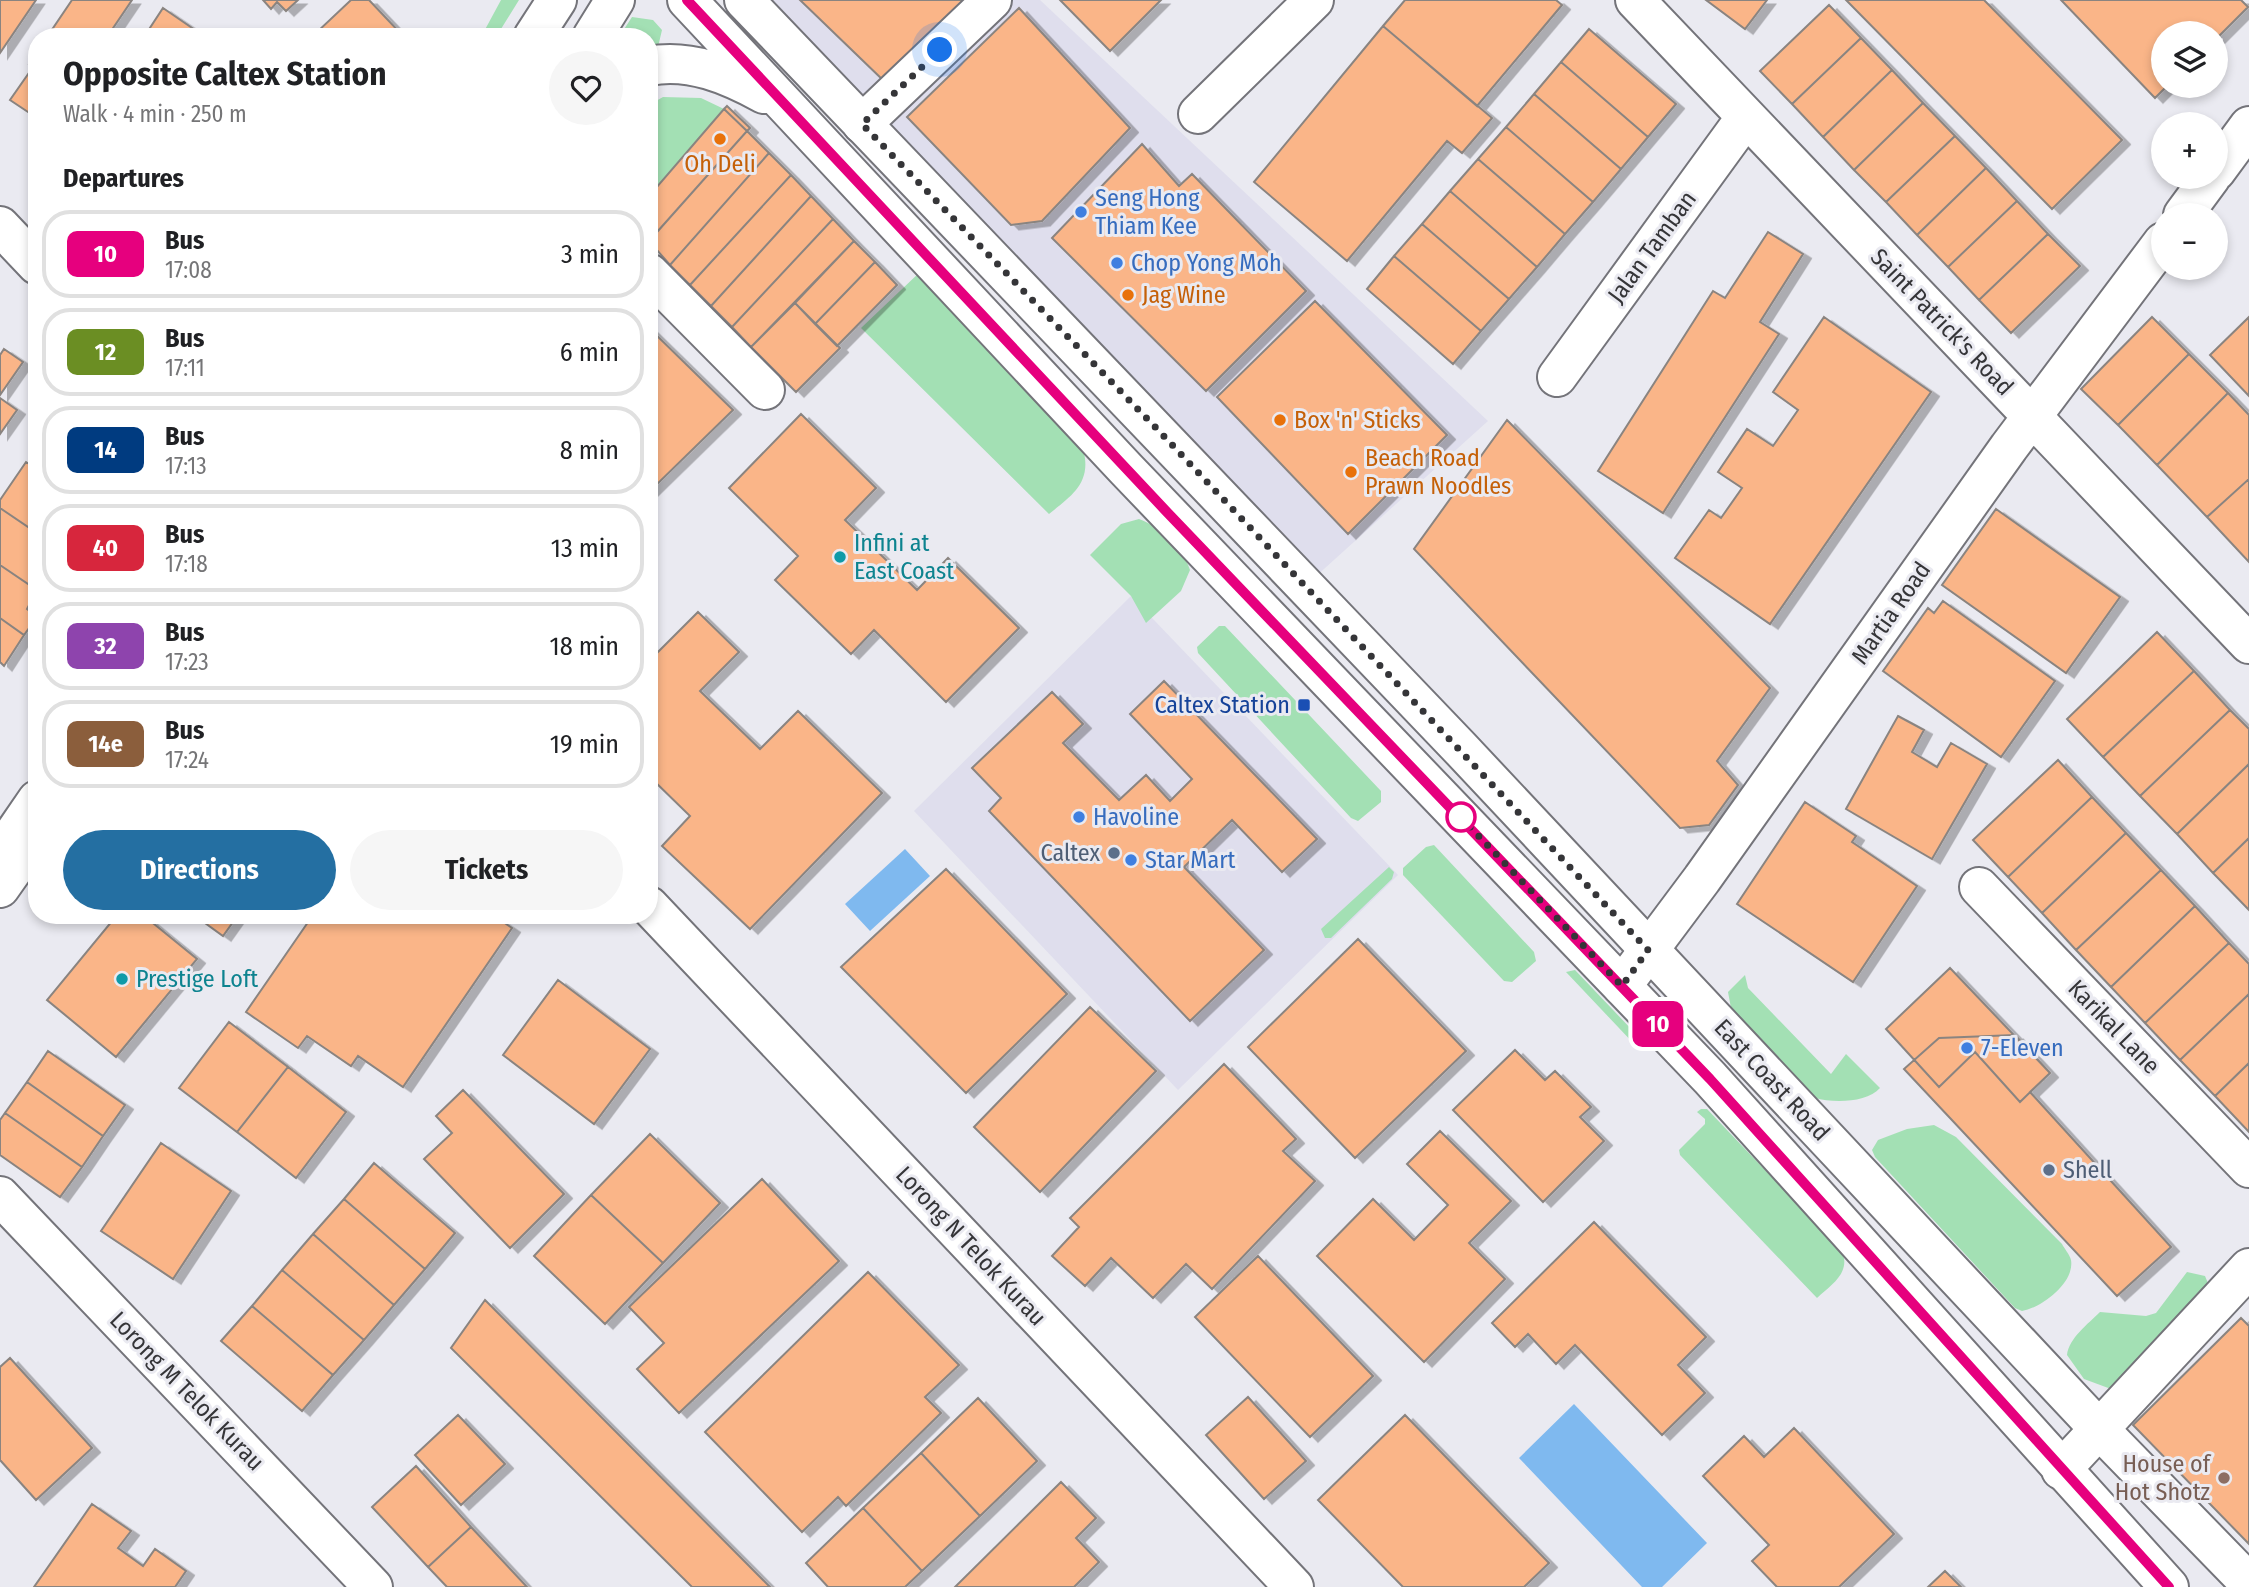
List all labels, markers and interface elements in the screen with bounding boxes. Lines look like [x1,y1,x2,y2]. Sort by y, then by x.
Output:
map controls [2151,21,2228,280]
button: layers [2151,21,2228,98]
your location [922,32,957,67]
button: heart [549,51,623,125]
text: Opposite Caltex Station [63,54,386,94]
text: Walk · 4 min · 250 m [63,100,247,128]
button: + [2151,112,2228,189]
marker: Oh Deli [712,131,728,147]
place label: Oh Deli [684,150,756,178]
text: Departures [63,163,184,194]
place label: Seng Hong Thiam Kee [1095,184,1200,240]
street label: Jalan Tamban [1602,186,1702,308]
button: − [2151,203,2228,280]
marker: Seng Hong Thiam Kee [1073,204,1089,220]
text: Bus [165,225,204,256]
text: 3 min [561,239,619,270]
text: 10 [94,240,117,268]
street label: Saint Patrick's Road [1865,243,2019,401]
place label: Chop Yong Moh [1131,249,1282,277]
marker: Chop Yong Moh [1109,255,1125,271]
text: 17:08 [165,256,212,284]
place label: Jag Wine [1142,281,1226,309]
marker: Jag Wine [1120,287,1136,303]
text: Bus [165,323,204,354]
text: 6 min [560,337,619,368]
text: 12 [95,338,116,366]
text: 17:11 [165,354,205,382]
place label: Box 'n' Sticks [1294,406,1421,434]
marker: Box 'n' Sticks [1272,412,1288,428]
text: Bus [165,421,204,452]
text: 8 min [560,435,619,466]
text: 14 [94,436,117,464]
place label: Beach Road Prawn Noodles [1365,444,1511,500]
text: 17:13 [165,452,207,480]
marker: Beach Road Prawn Noodles [1343,464,1359,480]
text: Bus [165,519,204,550]
place label: Infini at East Coast [854,529,954,585]
text: 13 min [551,533,619,564]
text: 40 [93,534,118,562]
marker: Infini at East Coast [832,549,848,565]
text: 17:18 [165,550,208,578]
street label: Martia Road [1846,557,1936,669]
text: Bus [165,617,204,648]
text: 18 min [550,631,619,662]
text: 32 [94,632,117,660]
text: 17:23 [165,648,209,676]
place label: Caltex Station [1154,691,1290,719]
marker: Caltex Station [1296,697,1312,713]
text: Bus [165,715,204,746]
text: 19 min [550,729,619,760]
text: 14e [88,730,123,758]
text: 17:24 [165,746,209,774]
unlabelled marker [1446,802,1476,832]
place label: Havoline [1093,803,1179,831]
marker: Havoline [1071,809,1087,825]
button: Directions [63,830,336,910]
button: Tickets [350,830,623,910]
place label: Caltex [1041,839,1100,867]
marker: Caltex [1106,845,1122,861]
place label: Star Mart [1145,846,1236,874]
marker: Star Mart [1123,852,1139,868]
place label: Prestige Loft [136,965,258,993]
marker: Prestige Loft [114,971,130,987]
street label: Karikal Lane [2062,974,2166,1080]
line badge: 10 [1626,1001,1690,1047]
text: 10 [1646,1010,1670,1038]
street label: East Coast Road [1709,1014,1835,1146]
place label: 7-Eleven [1981,1034,2064,1062]
marker: 7-Eleven [1959,1040,1975,1056]
place label: Shell [2063,1156,2112,1184]
street label: Lorong N Telok Kurau [890,1161,1052,1331]
marker: Shell [2041,1162,2057,1178]
street label: Lorong M Telok Kurau [104,1306,270,1476]
place label: House of Hot Shotz [2115,1450,2212,1506]
marker: House of Hot Shotz [2216,1470,2232,1486]

